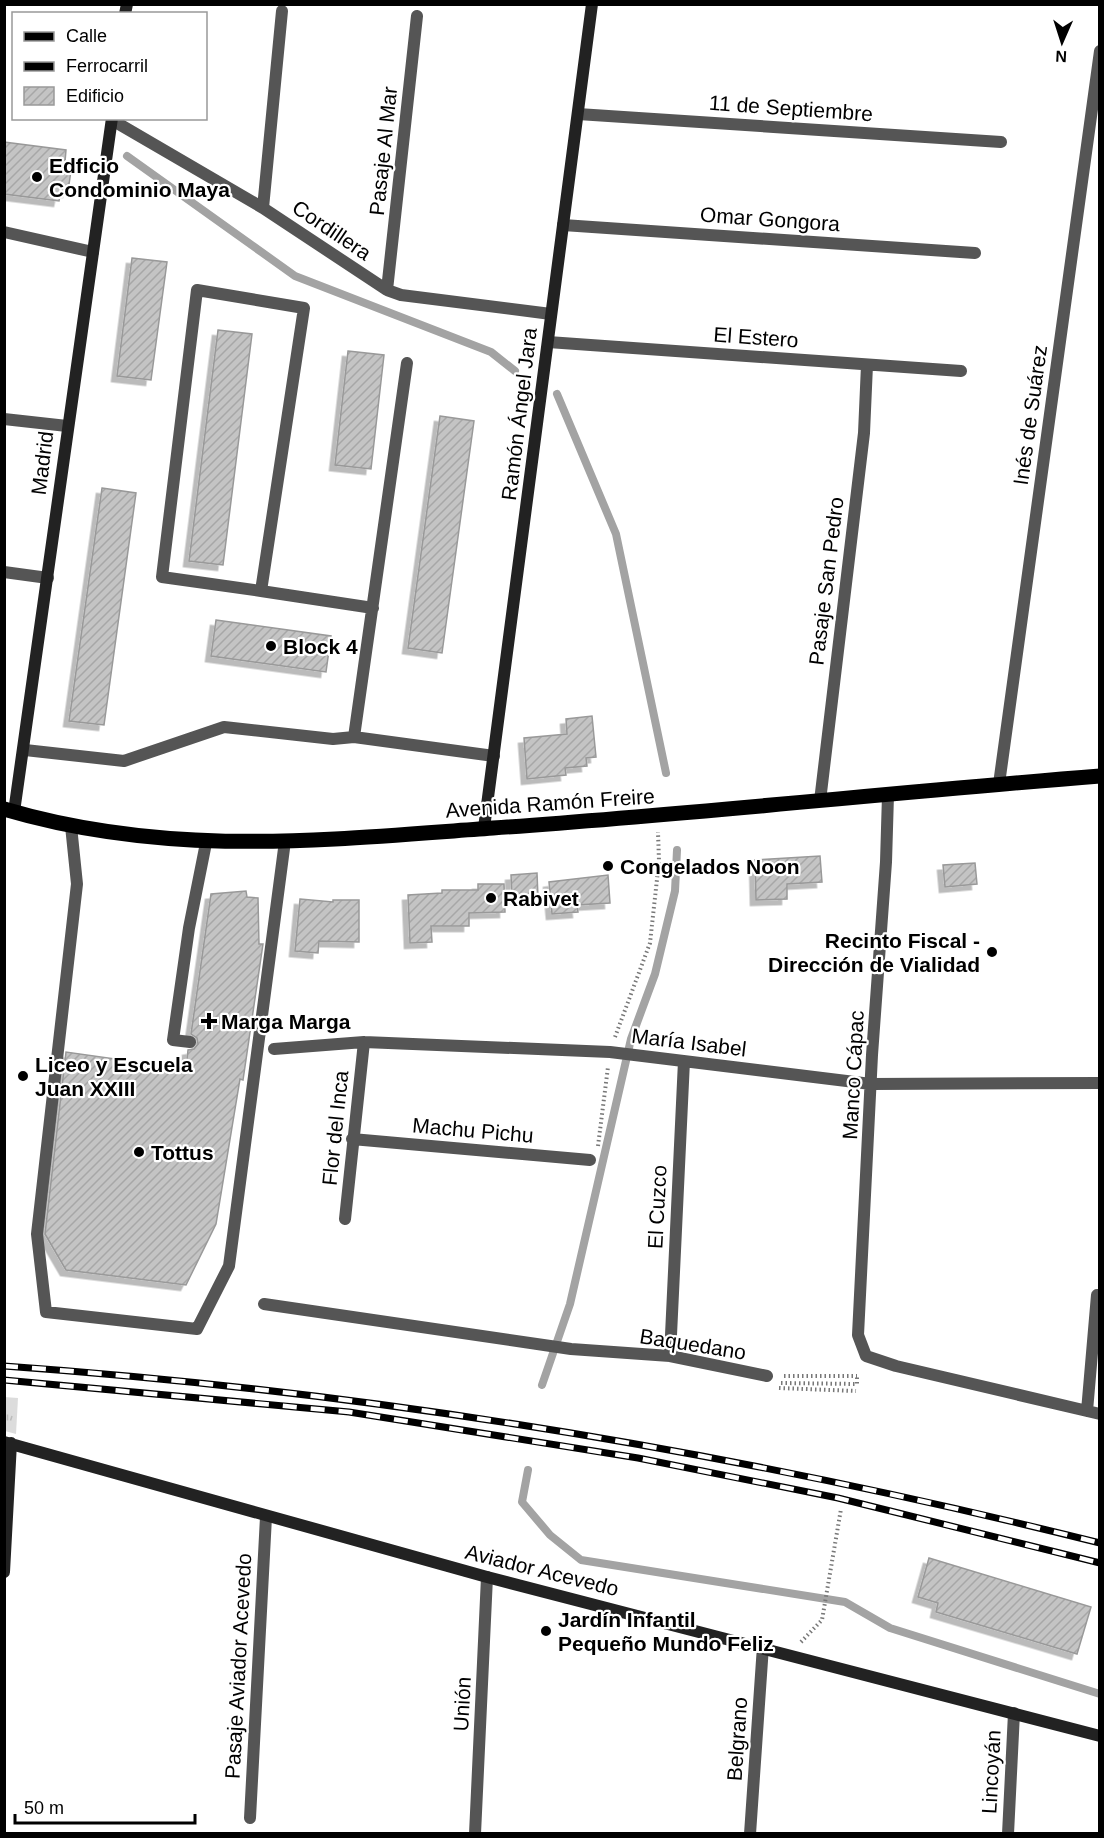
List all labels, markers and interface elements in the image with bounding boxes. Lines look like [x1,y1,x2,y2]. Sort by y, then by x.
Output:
legend [12,12,207,120]
north arrow [1032,12,1092,72]
text: Calle [66,26,107,46]
text: N [1055,48,1067,65]
text: Ferrocarril [66,56,148,76]
street label: Pasaje Al Mar [365,85,401,217]
text: Edificio [66,86,124,106]
street label: 11 de Septiembre [708,91,874,125]
place label: Edficio Condominio Maya [49,154,230,201]
marker: Edficio Condominio Maya [30,170,44,184]
street label: Cordillera [288,195,376,265]
street label: Omar Gongora [699,203,841,235]
street label: El Estero [713,323,799,351]
street label: Ramón Ángel Jara [497,326,541,502]
street label: Inés de Suárez [1009,343,1051,487]
street label: Madrid [27,430,57,496]
street label: Pasaje San Pedro [804,496,848,666]
place label: Block 4 [283,635,358,658]
marker: Block 4 [264,639,278,653]
street label: Avenida Ramón Freire [445,784,655,822]
place label: Congelados Noon [620,855,800,878]
marker: Congelados Noon [601,859,615,873]
place label: Rabivet [503,887,579,910]
marker: Rabivet [484,891,498,905]
place label: Recinto Fiscal - Dirección de Vialidad [768,929,980,976]
marker: Recinto Fiscal - Dirección de Vialidad [985,945,999,959]
place label: Marga Marga [221,1010,351,1033]
street label: Manco Cápac [838,1010,868,1140]
marker: Marga Marga [202,1014,216,1028]
street label: María Isabel [630,1024,748,1060]
place label: Liceo y Escuela Juan XXIII [35,1053,193,1100]
marker: Liceo y Escuela Juan XXIII [16,1069,30,1083]
street label: Flor del Inca [318,1069,353,1187]
street label: Machu Pichu [412,1113,534,1147]
place label: Tottus [151,1141,214,1164]
marker: Tottus [132,1145,146,1159]
street label: El Cuzco [643,1164,671,1250]
street label: Baquedano [638,1324,748,1364]
street label: Aviador Acevedo [463,1540,621,1600]
street label: Pasaje Aviador Acevedo [221,1552,255,1780]
place label: Jardín Infantil Pequeño Mundo Feliz [558,1608,774,1655]
marker: Jardín Infantil Pequeño Mundo Feliz [539,1624,553,1638]
street label: Unión [449,1676,475,1732]
street label: Belgrano [723,1696,751,1782]
street label: Lincoyán [977,1729,1005,1815]
scale bar [15,1787,195,1825]
text: 50 m [24,1798,64,1818]

